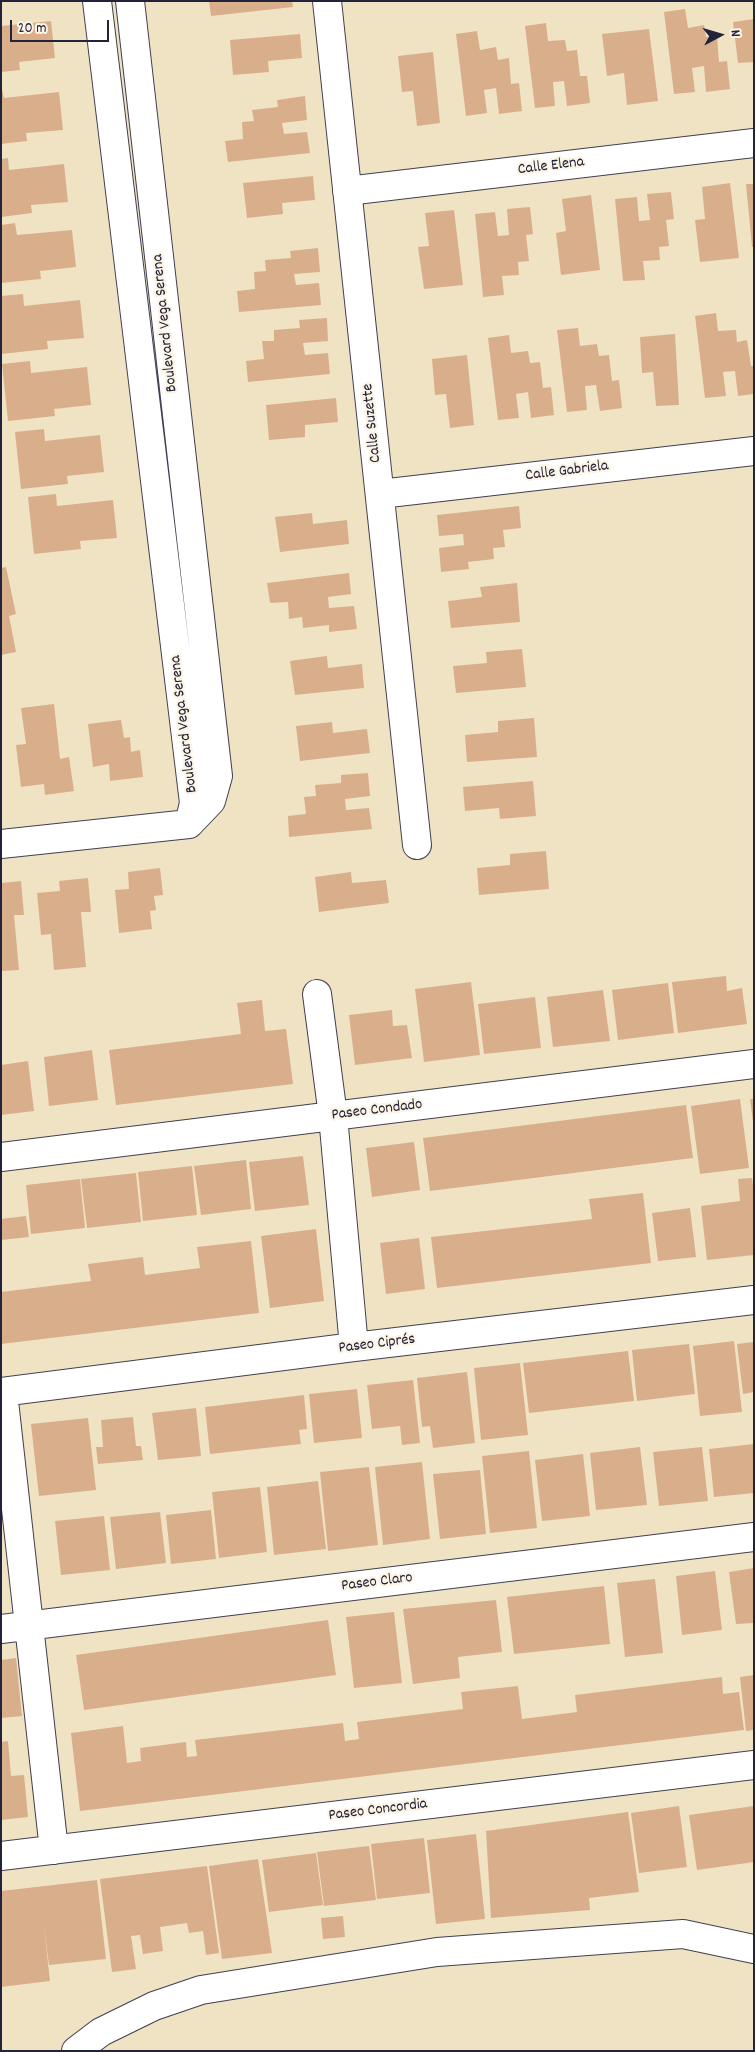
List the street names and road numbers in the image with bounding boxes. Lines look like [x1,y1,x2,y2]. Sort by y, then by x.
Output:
street label: Calle Elena [517,153,585,181]
street label: Boulevard Vega Serena [149,253,183,393]
street label: Calle Suzette [359,382,387,464]
street label: Calle Gabriela [524,457,610,487]
street label: Boulevard Vega Serena [167,654,203,794]
street label: Paseo Condado [330,1096,424,1126]
street label: Paseo Ciprés [338,1331,416,1359]
street label: Paseo Claro [340,1569,414,1597]
street label: Paseo Concordia [328,1795,428,1827]

